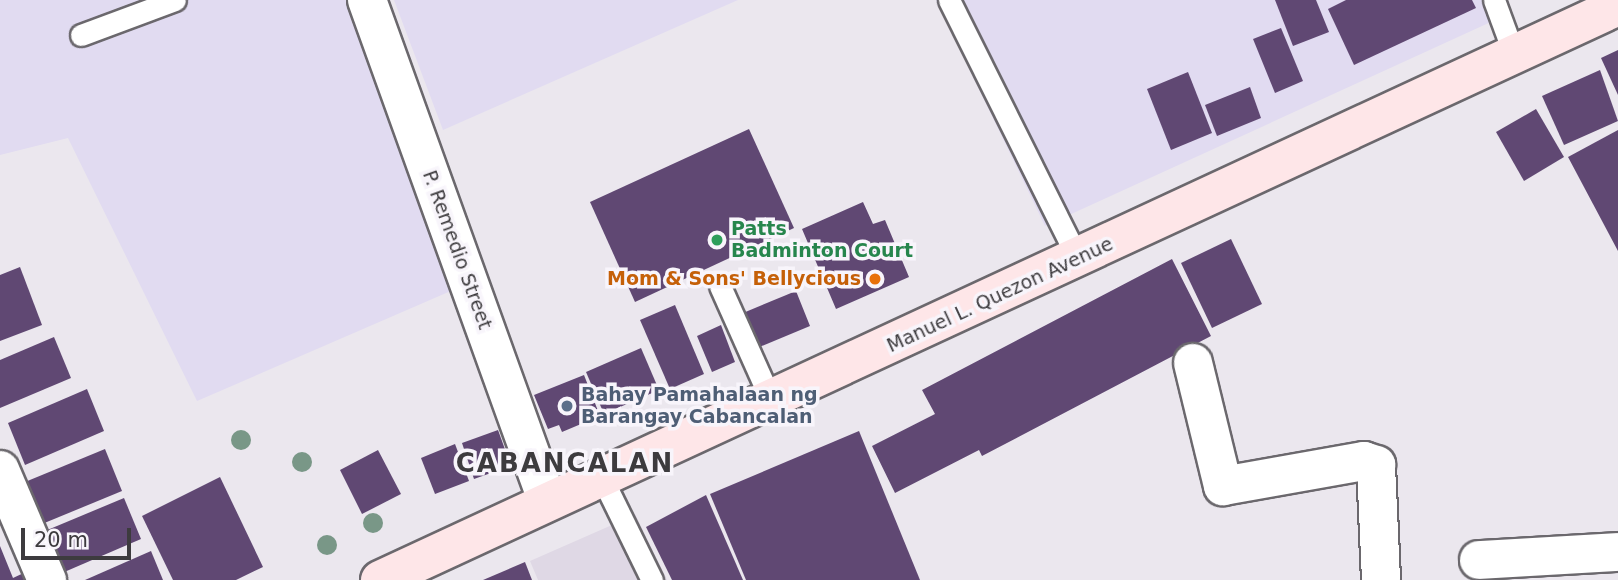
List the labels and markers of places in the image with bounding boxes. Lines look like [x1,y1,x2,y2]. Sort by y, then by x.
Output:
place label: Patts Badminton Court [731,218,913,262]
marker: Patts Badminton Court [709,232,725,248]
place label: Mom & Sons' Bellycious [607,268,861,290]
marker: Mom & Sons' Bellycious [867,271,883,287]
place label: Bahay Pamahalaan ng Barangay Cabancalan [581,384,818,428]
marker: Bahay Pamahalaan ng Barangay Cabancalan [559,398,575,414]

